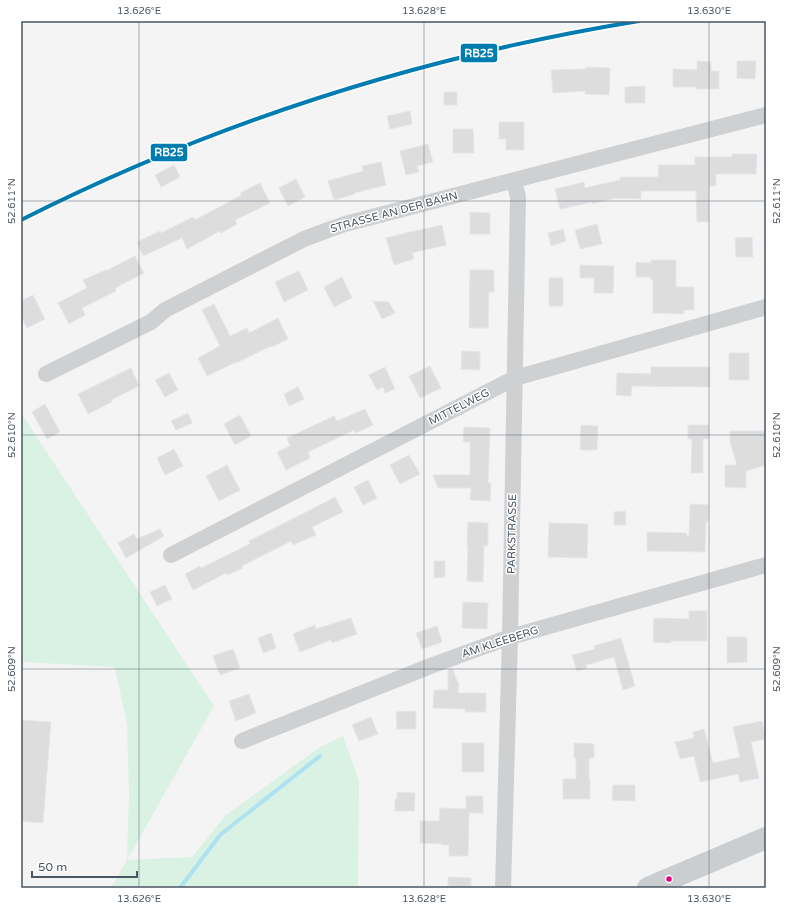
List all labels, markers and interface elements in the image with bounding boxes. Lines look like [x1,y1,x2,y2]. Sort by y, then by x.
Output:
text: 13.626°E [117,5,161,17]
text: 13.628°E [402,5,446,17]
text: 13.630°E [687,5,731,17]
line badge: RB25 [460,43,498,63]
text: RB25 [464,47,494,60]
line badge: RB25 [150,143,188,162]
text: RB25 [154,146,184,159]
text: 52.611°N [6,178,18,224]
text: 52.611°N [771,178,783,224]
street label: STRASSE AN DER BAHN [329,189,459,235]
street label: MITTELWEG [426,386,492,428]
text: 52.610°N [6,412,18,458]
text: 52.610°N [771,412,783,458]
street label: PARKSTRASSE [505,494,519,574]
street label: AM KLEEBERG [460,623,540,661]
text: 52.609°N [6,646,18,692]
text: 52.609°N [771,646,783,692]
scale bar [32,853,137,879]
text: 50 m [38,860,67,874]
unlabelled marker [664,874,674,884]
text: 13.626°E [117,893,161,905]
text: 13.628°E [402,893,446,905]
text: 13.630°E [687,893,731,905]

